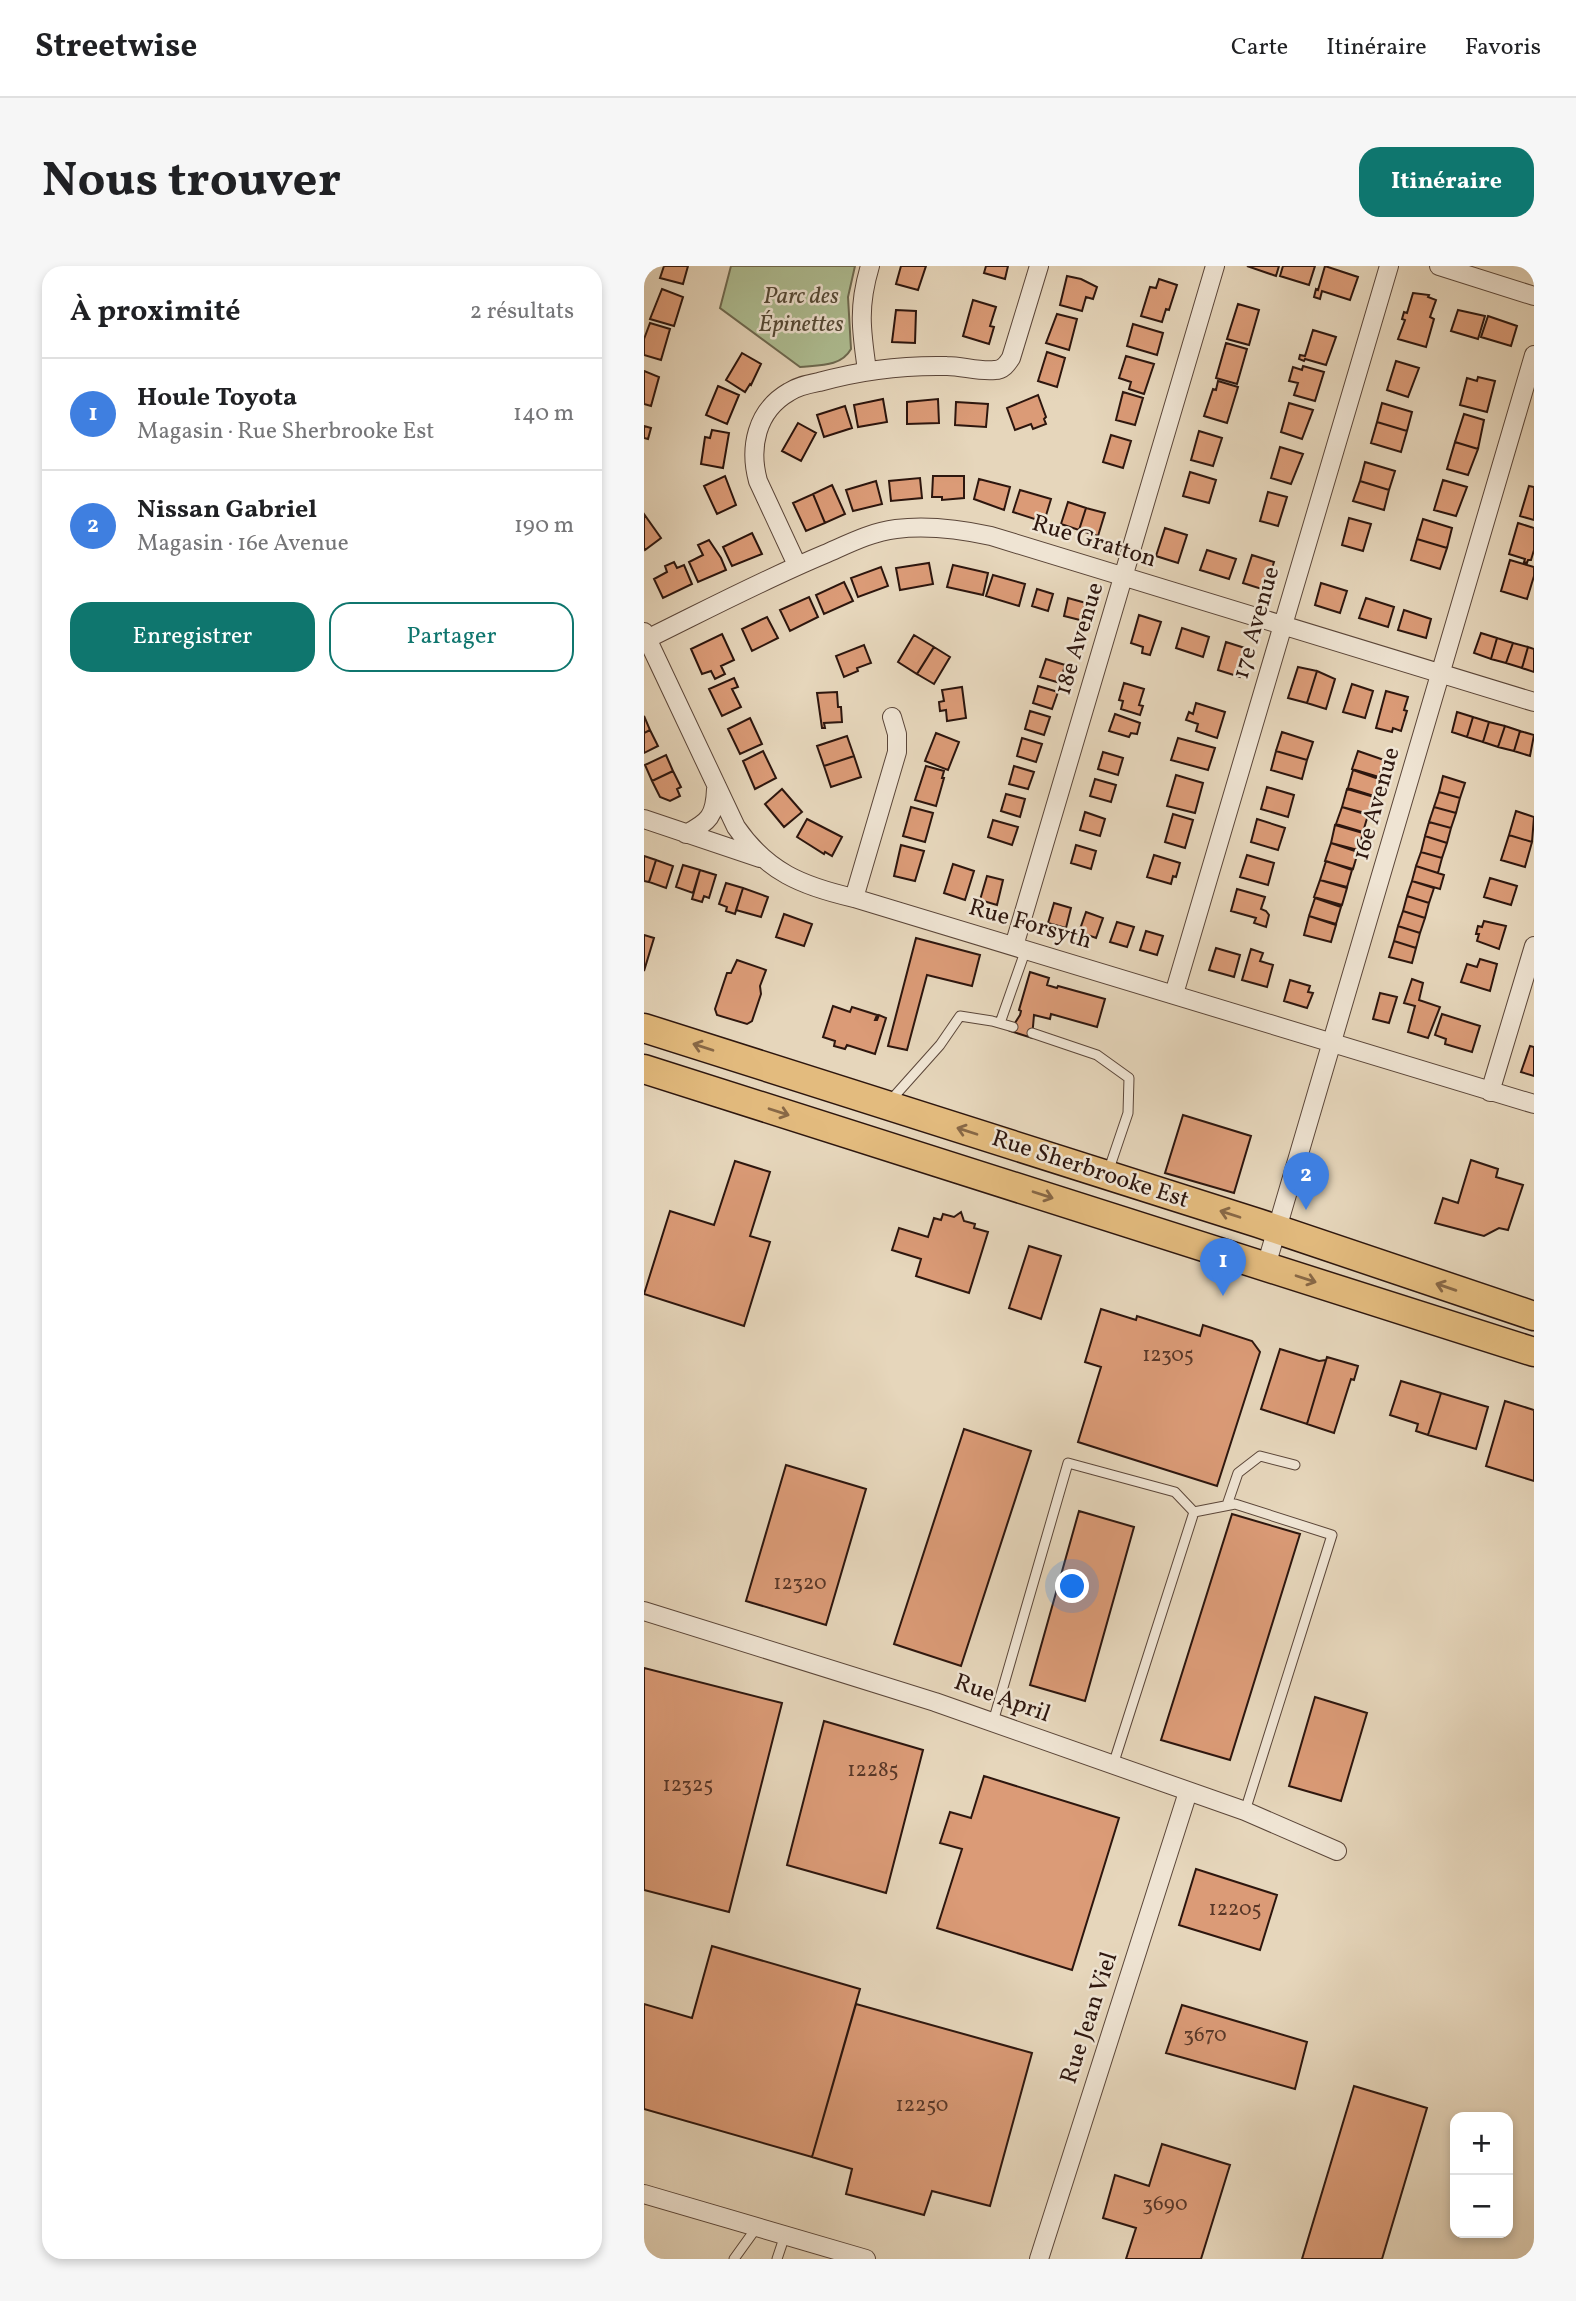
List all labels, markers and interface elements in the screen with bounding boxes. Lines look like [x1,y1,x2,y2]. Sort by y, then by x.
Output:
text: Streetwise [35,25,197,71]
text: Carte [1231,31,1288,65]
text: Itinéraire [1326,31,1427,65]
text: Favoris [1465,31,1541,65]
button: Itinéraire [1359,147,1534,217]
text: Nous trouver [42,148,341,217]
park label: Parc des Épinettes [758,280,844,342]
text: À proximité [70,291,241,333]
text: 2 résultats [470,296,574,328]
text: Houle Toyota [137,380,297,416]
text: 1 [88,398,98,430]
text: 140 m [513,398,574,430]
text: Magasin · Rue Sherbrooke Est [137,416,434,448]
text: Nissan Gabriel [137,492,317,528]
street label: Rue Gratton [1027,507,1161,577]
text: 2 [87,510,99,542]
text: 190 m [514,510,574,542]
text: Magasin · 16e Avenue [137,528,349,560]
street label: 17e Avenue [1225,563,1289,683]
street label: 18e Avenue [1047,578,1113,700]
button: Enregistrer [70,602,315,672]
button: Partager [329,602,574,672]
street label: 16e Avenue [1345,743,1409,865]
street label: Rue Forsyth [964,891,1096,959]
one-way arrow [693,1039,715,1052]
one-way arrow [768,1106,790,1119]
street label: Rue Sherbrooke Est [987,1122,1193,1218]
one-way arrow [956,1123,978,1136]
pin: 2 [1283,1152,1329,1210]
one-way arrow [1031,1190,1053,1203]
one-way arrow [1220,1207,1242,1220]
pin: 1 [1200,1238,1246,1296]
one-way arrow [1295,1274,1317,1286]
one-way arrow [1435,1280,1457,1292]
house number: 12305 [1142,1341,1194,1370]
house number: 12320 [773,1569,827,1598]
your location [1055,1569,1089,1603]
street label: Rue April [949,1666,1055,1732]
house number: 12285 [847,1756,899,1785]
house number: 12325 [663,1771,713,1800]
house number: 12205 [1208,1895,1262,1924]
street label: Rue Jean Viel [1053,1948,1127,2088]
house number: 3670 [1183,2021,1227,2050]
house number: 12250 [895,2091,949,2120]
map controls [1450,2112,1513,2238]
button: + [1450,2112,1513,2175]
button: − [1450,2175,1513,2238]
house number: 3690 [1142,2190,1188,2219]

